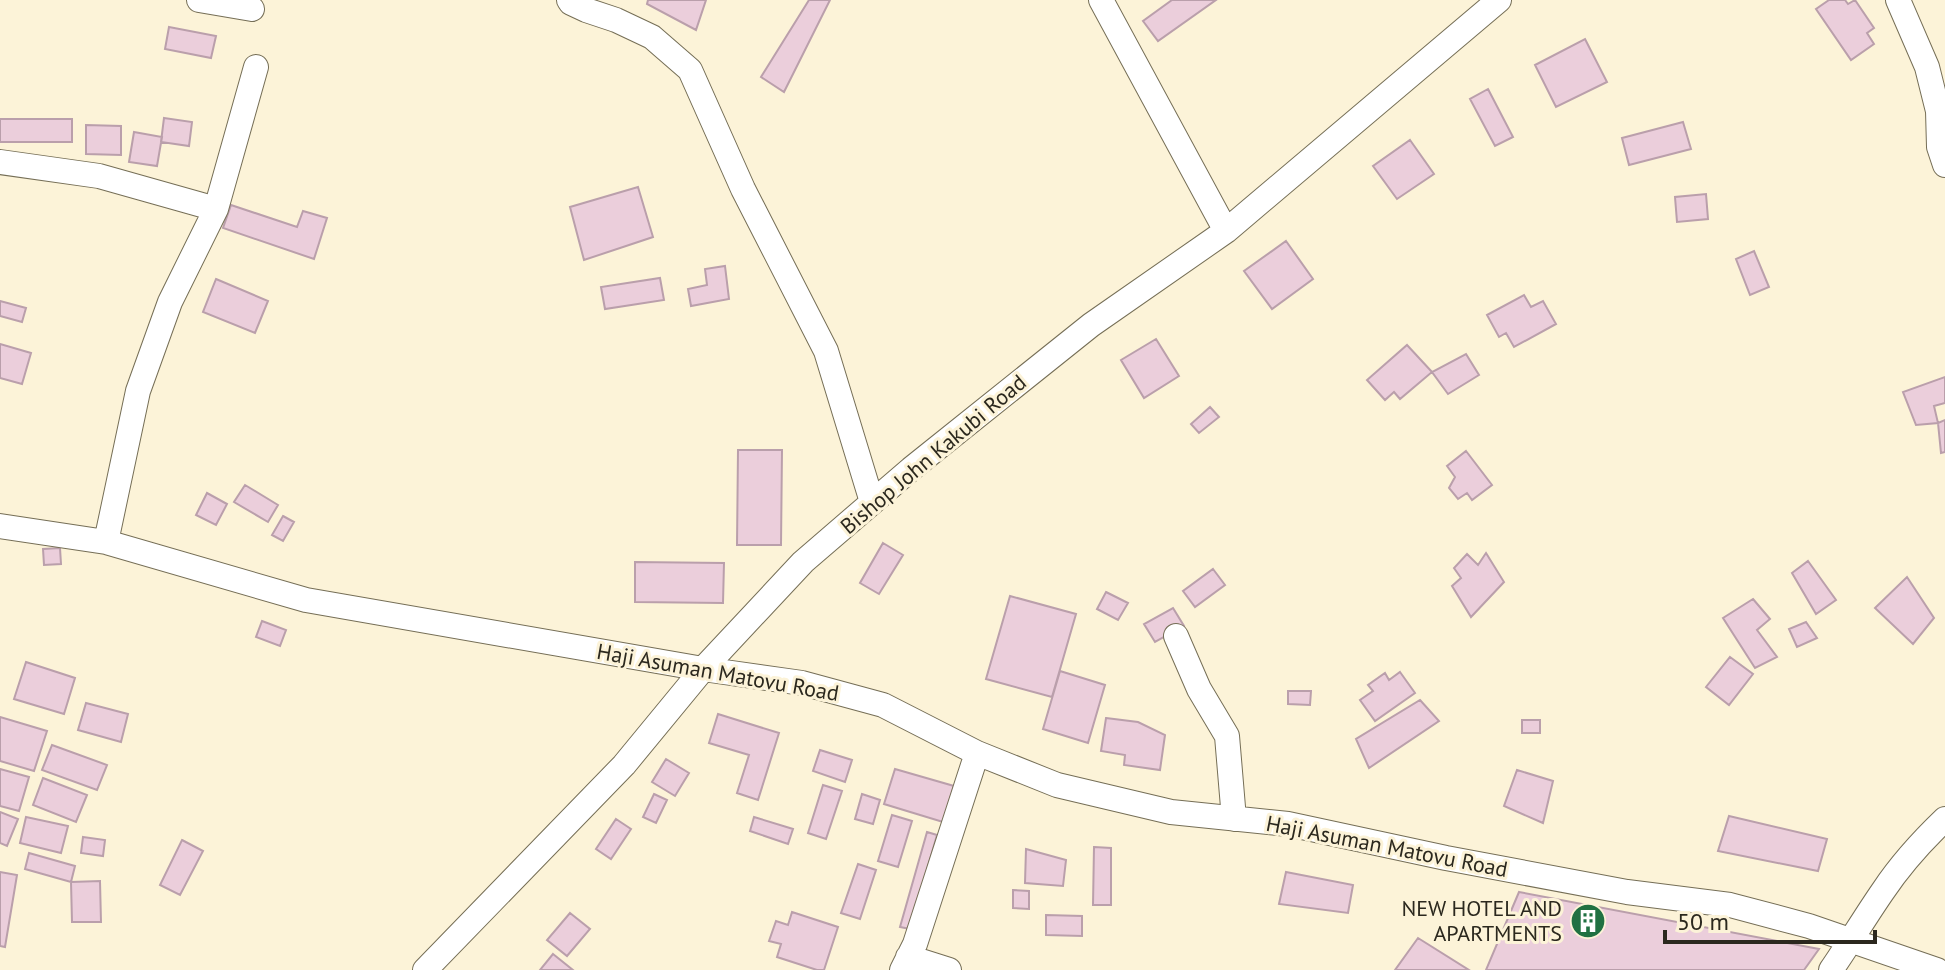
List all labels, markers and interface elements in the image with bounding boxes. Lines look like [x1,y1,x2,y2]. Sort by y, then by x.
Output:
street label: Bishop John Kakubi Road [834,368,1032,540]
street label: Haji Asuman Matovu Road [595,637,841,707]
street label: Haji Asuman Matovu Road [1264,809,1510,883]
place label: NEW HOTEL AND APARTMENTS [1401,894,1562,947]
scale bar [1665,894,1875,944]
building icon: NEW HOTEL AND APARTMENTS [1569,902,1607,940]
text: 50 m [1677,906,1729,937]

